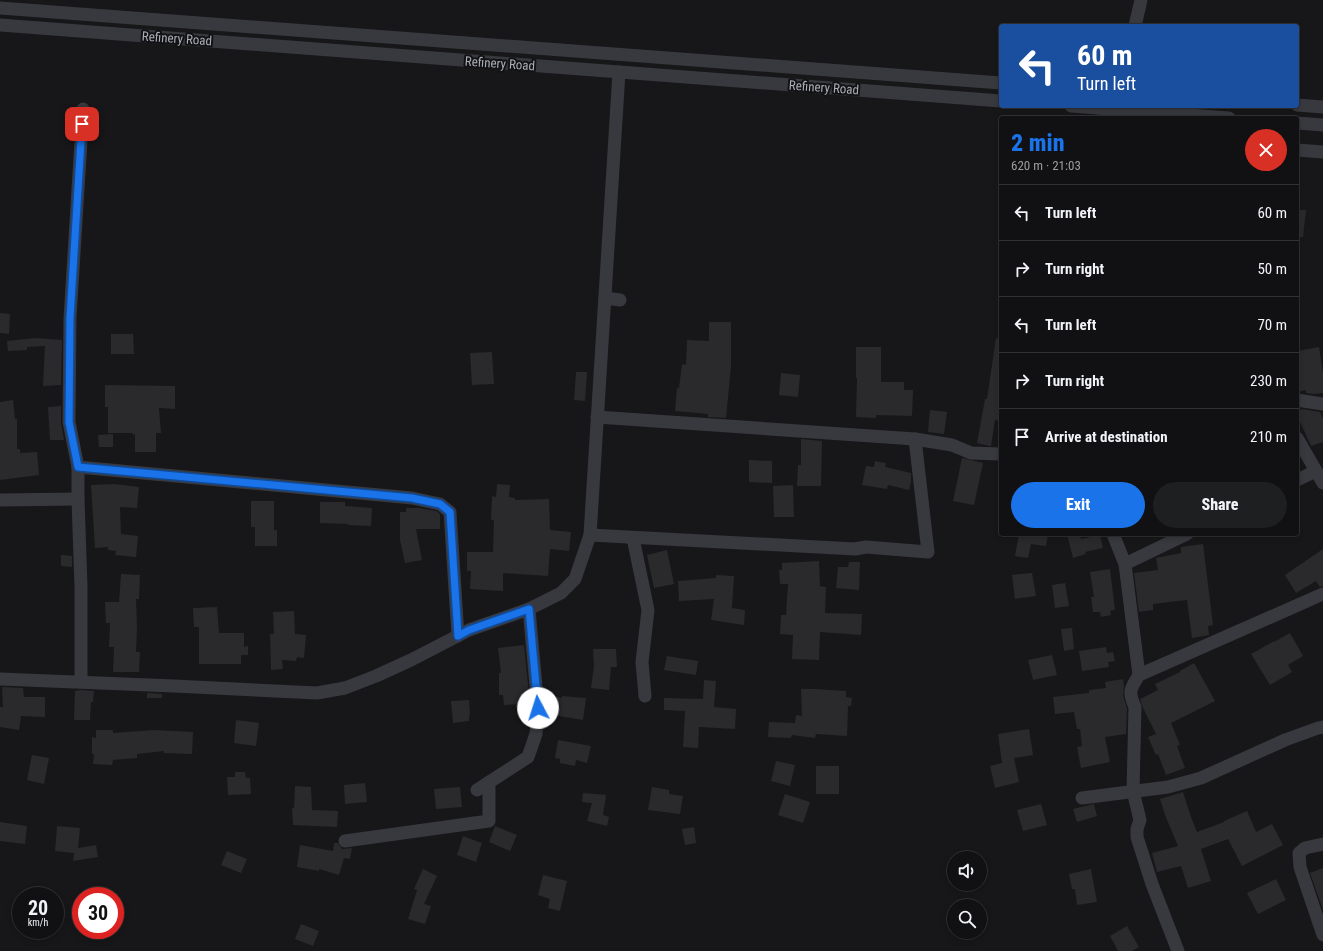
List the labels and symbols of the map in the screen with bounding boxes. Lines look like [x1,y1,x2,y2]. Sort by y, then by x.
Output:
street label: Refinery Road [141,29,213,48]
street label: Refinery Road [464,54,536,73]
street label: Refinery Road [788,78,860,97]
pin [65,107,99,141]
position arrow [517,687,559,729]
speed limit sign: 30 [72,887,124,939]

